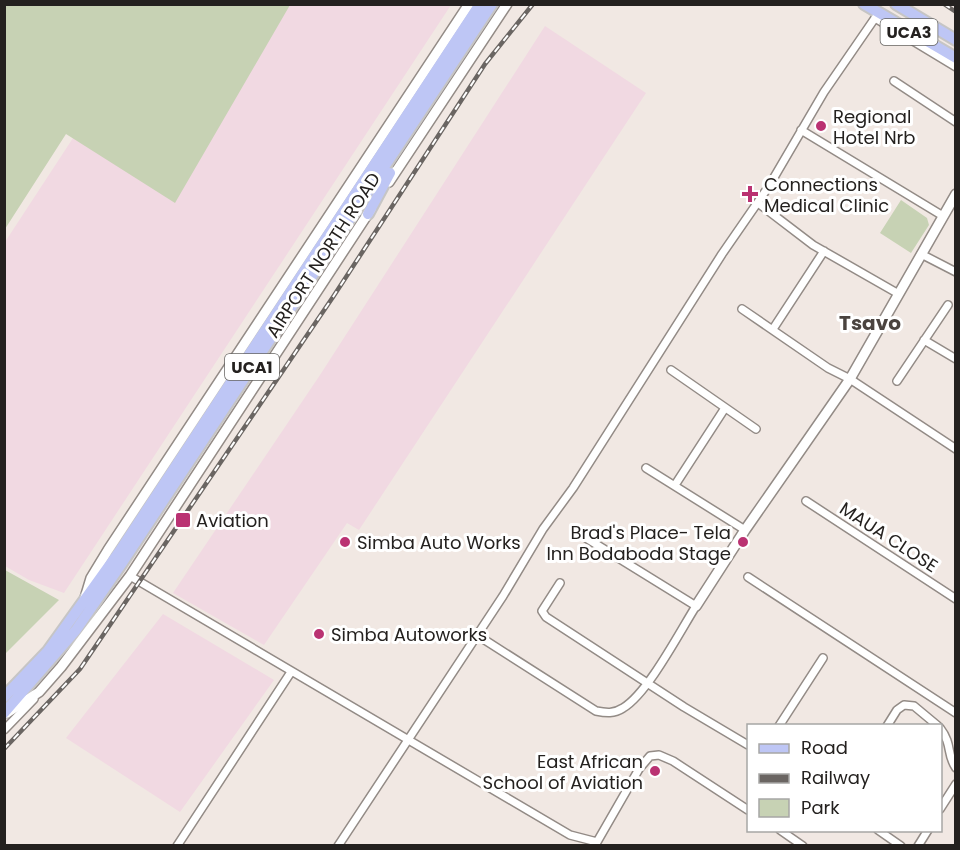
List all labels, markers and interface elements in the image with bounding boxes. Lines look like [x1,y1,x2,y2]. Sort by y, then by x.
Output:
road number: UCA3 [880,19,938,45]
place label: Regional Hotel Nrb [833,104,915,150]
marker: Regional Hotel Nrb [814,119,828,133]
street label: AIRPORT NORTH ROAD [260,168,386,342]
place label: Connections Medical Clinic [764,172,889,218]
marker: Connections Medical Clinic [741,185,759,203]
district label: Tsavo [839,309,901,337]
road number: UCA1 [225,354,279,380]
street label: MAUA CLOSE [835,496,943,578]
place label: Aviation [196,508,269,533]
marker: Aviation [174,511,192,529]
place label: Brad's Place- Tela Inn Bodaboda Stage [546,520,731,566]
place label: Simba Auto Works [357,530,521,555]
marker: Simba Auto Works [338,535,352,549]
marker: Brad's Place- Tela Inn Bodaboda Stage [736,535,750,549]
place label: Simba Autoworks [331,622,487,647]
marker: Simba Autoworks [312,627,326,641]
legend [747,724,942,832]
text: Road [801,735,848,760]
place label: East African School of Aviation [483,749,643,795]
marker: East African School of Aviation [648,764,662,778]
text: Railway [801,765,870,790]
text: Park [801,795,840,820]

